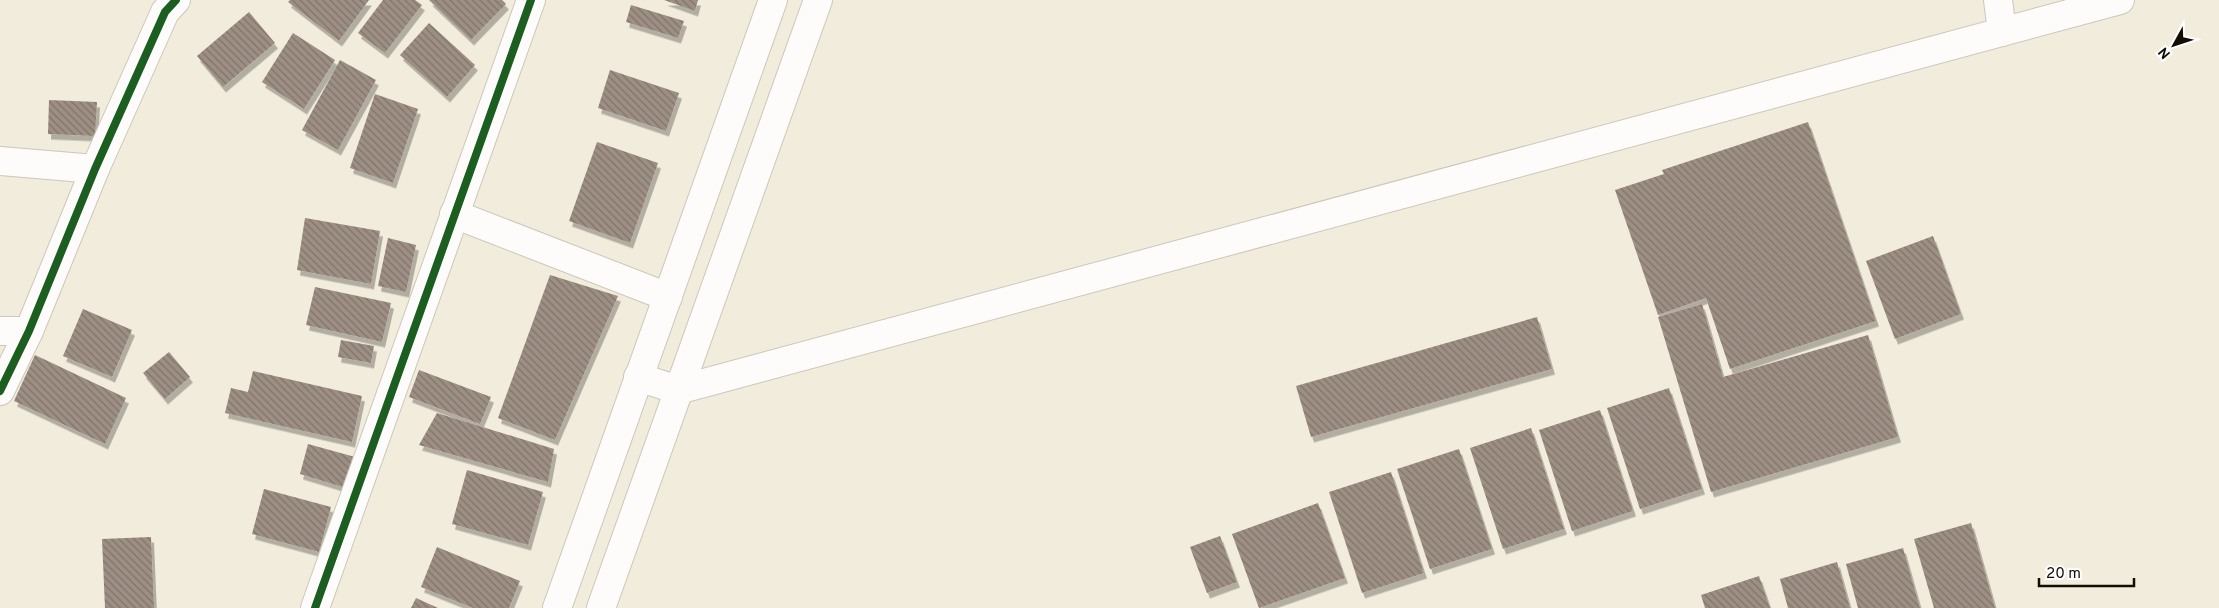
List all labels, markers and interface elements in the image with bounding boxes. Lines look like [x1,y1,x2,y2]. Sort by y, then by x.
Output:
north arrow [2149,20,2199,70]
text: N [2155,43,2175,62]
scale bar [2039,556,2134,588]
text: 20 m [2046,565,2081,584]

